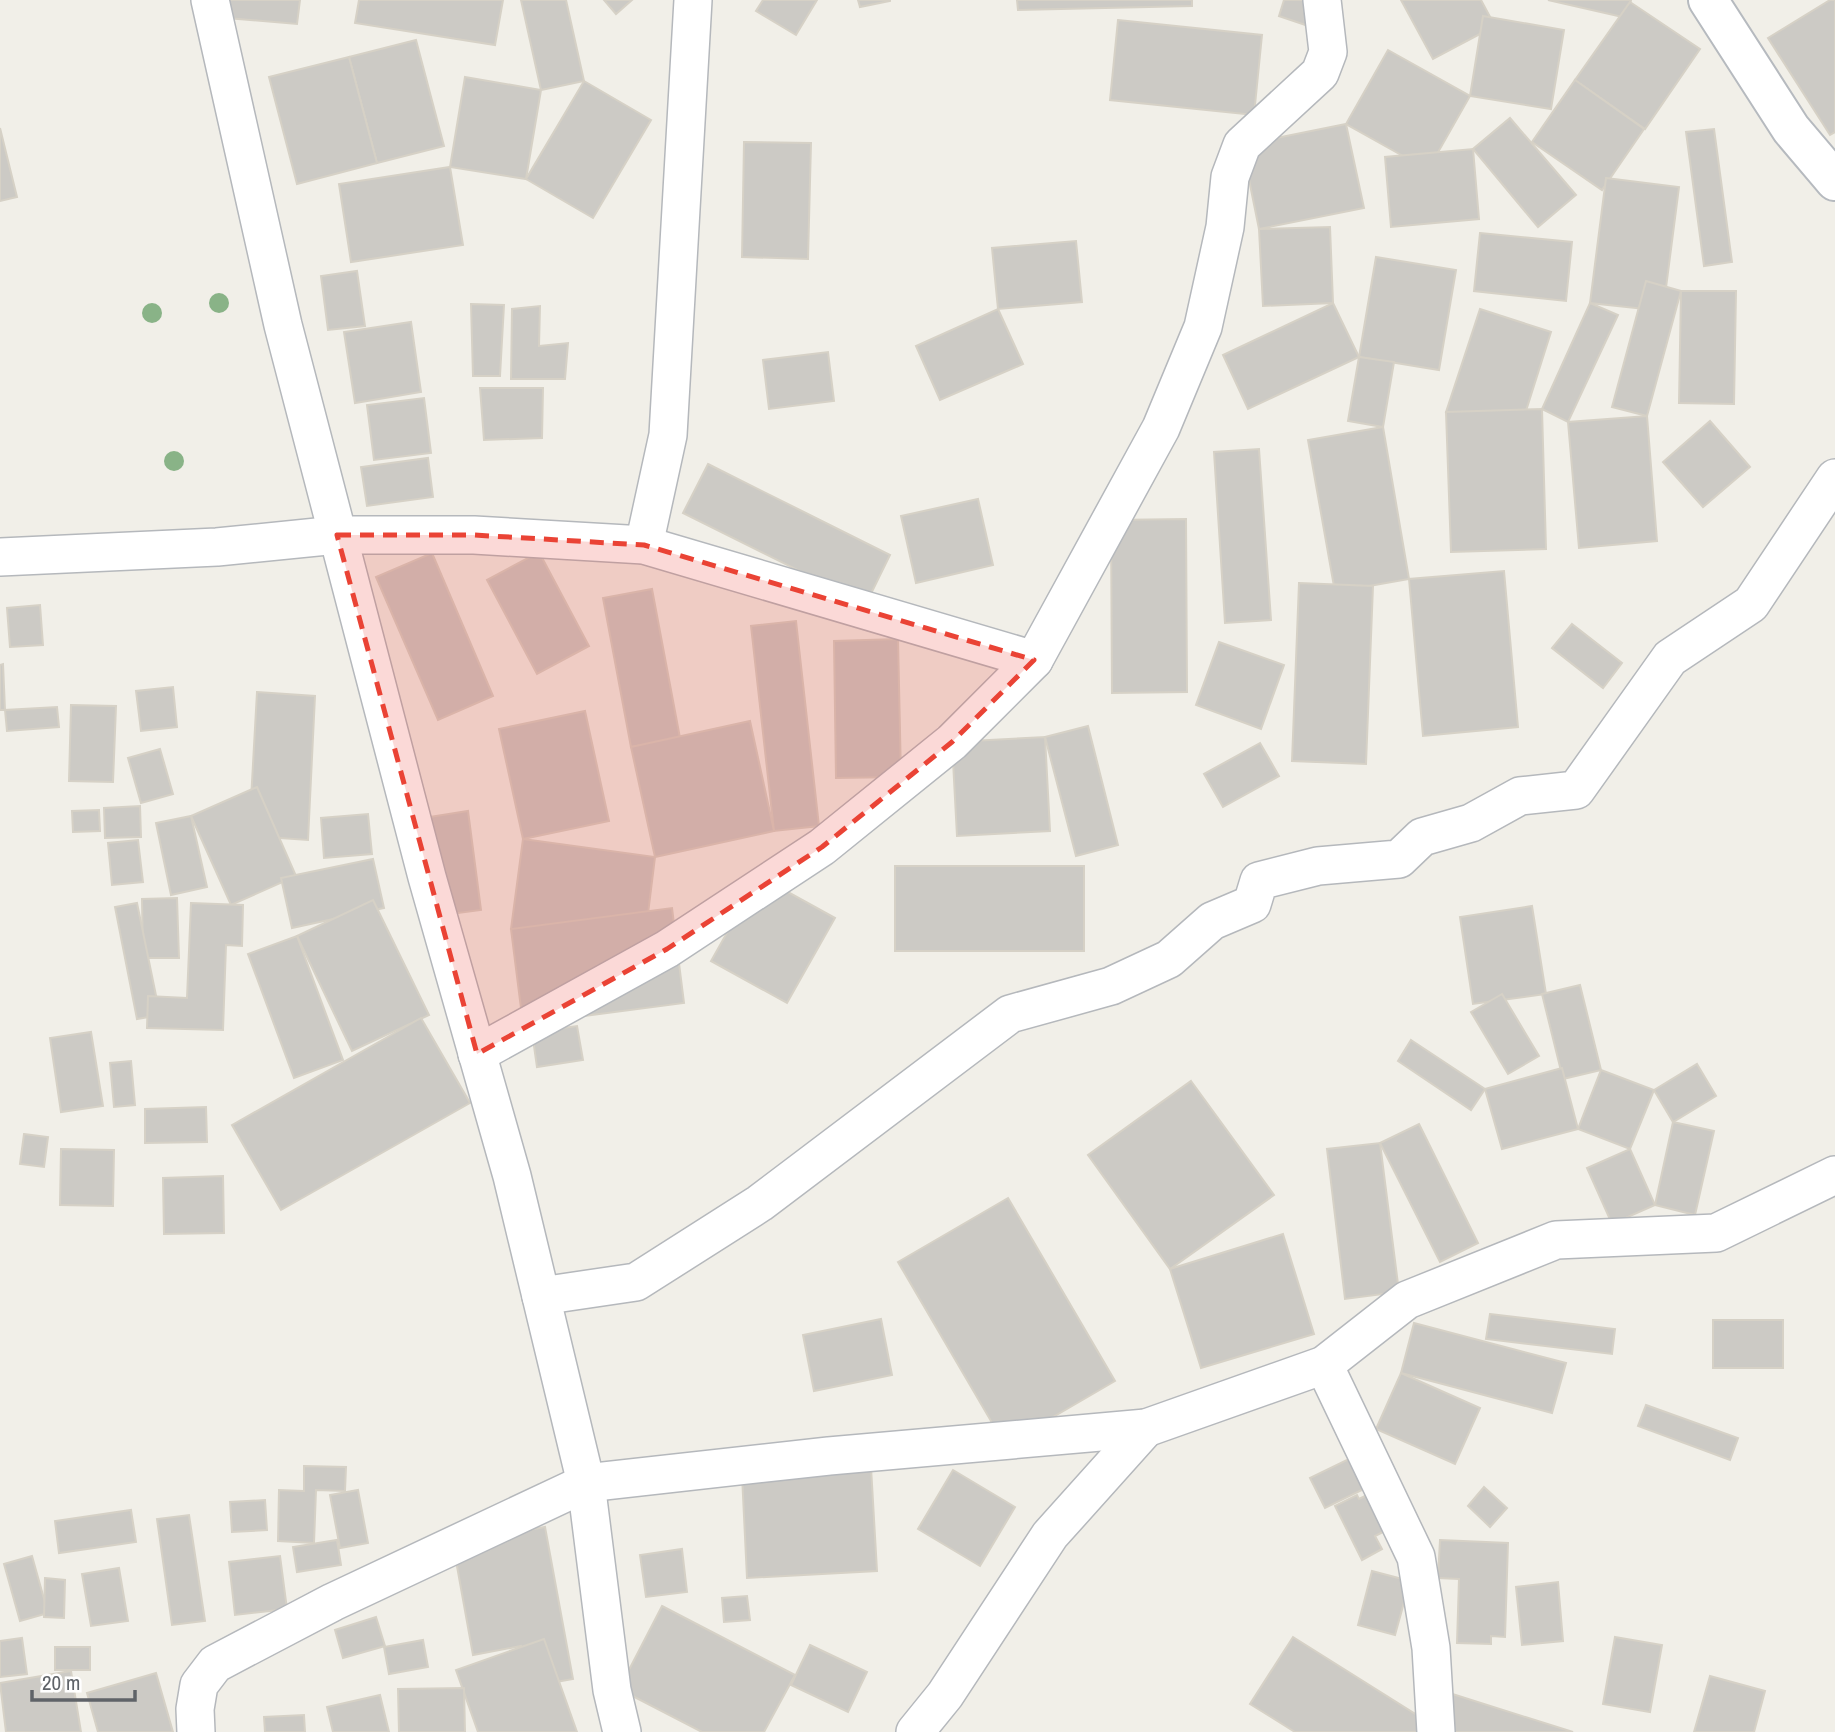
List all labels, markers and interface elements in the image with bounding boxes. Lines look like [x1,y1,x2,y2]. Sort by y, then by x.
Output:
scale bar [32,1658,135,1702]
text: 20 m [42,1668,80,1697]

